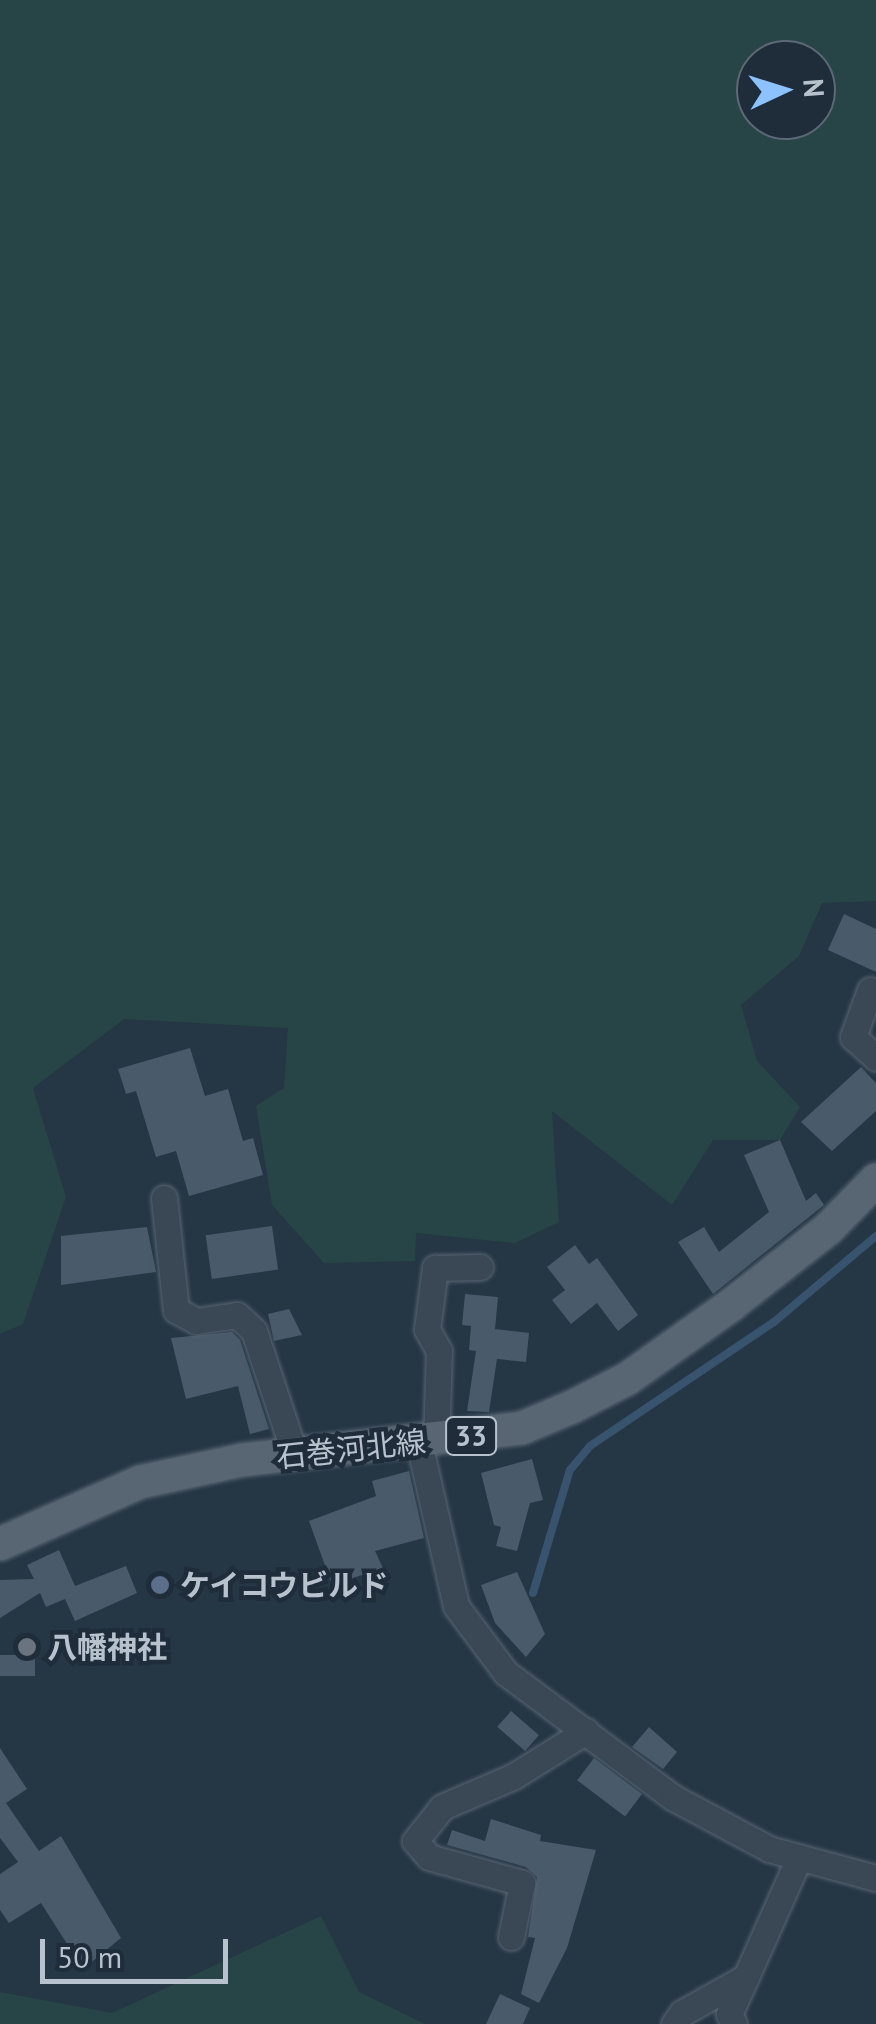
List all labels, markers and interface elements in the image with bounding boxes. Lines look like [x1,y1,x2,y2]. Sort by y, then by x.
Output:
north arrow [736,40,836,140]
text: N [795,78,834,98]
road number: 33 [444,1413,498,1459]
street label: 石巻河北線 [275,1423,427,1475]
place label: ケイコウビルド [180,1567,390,1603]
marker: ケイコウビルド [149,1574,171,1596]
place label: 八幡神社 [47,1629,167,1665]
marker: 八幡神社 [16,1636,38,1658]
scale bar [45,1919,232,1981]
text: 50 m [57,1937,122,1976]

